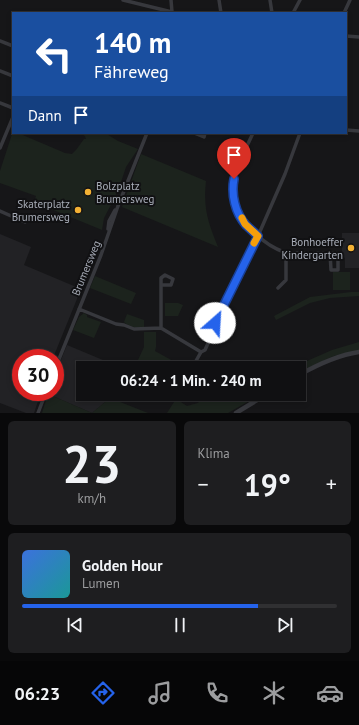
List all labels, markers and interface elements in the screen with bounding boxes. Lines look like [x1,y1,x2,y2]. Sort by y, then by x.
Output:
text: 140 m [94,24,171,61]
icon: left [28,28,80,80]
text: Fähreweg [94,60,169,83]
icon: arrive [70,104,92,126]
text: Dann [28,106,62,125]
pin [217,138,251,179]
icon: arrive [223,144,245,166]
place label: Bolzplatz Brumersweg [96,179,154,206]
marker: Bolzplatz Brumersweg [83,187,93,197]
place label: Skaterplatz Brumersweg [12,197,70,224]
marker: Skaterplatz Brumersweg [73,205,83,215]
place label: Bonhoeffer Kindergarten [281,235,343,262]
street label: Brumersweg [69,238,103,298]
marker: Bonhoeffer Kindergarten [346,243,356,253]
position arrow [194,302,236,344]
speed limit sign: 30 [12,349,64,401]
text: 06:24 · 1 Min. · 240 m [120,371,262,390]
text: 23 [62,430,121,497]
text: Klima [198,445,230,462]
text: 19° [244,465,291,504]
text: − [198,470,209,498]
text: + [326,470,337,498]
text: km/h [78,490,106,507]
text: Golden Hour [82,556,162,575]
text: Lumen [82,575,120,592]
icon: previous [64,614,86,636]
icon: pause [169,614,191,636]
icon: next [274,614,296,636]
icon: directions [89,679,117,707]
icon: music [146,679,174,707]
icon: phone [203,679,231,707]
icon: climate [260,679,288,707]
icon: car [316,679,344,707]
text: 06:23 [14,682,60,705]

